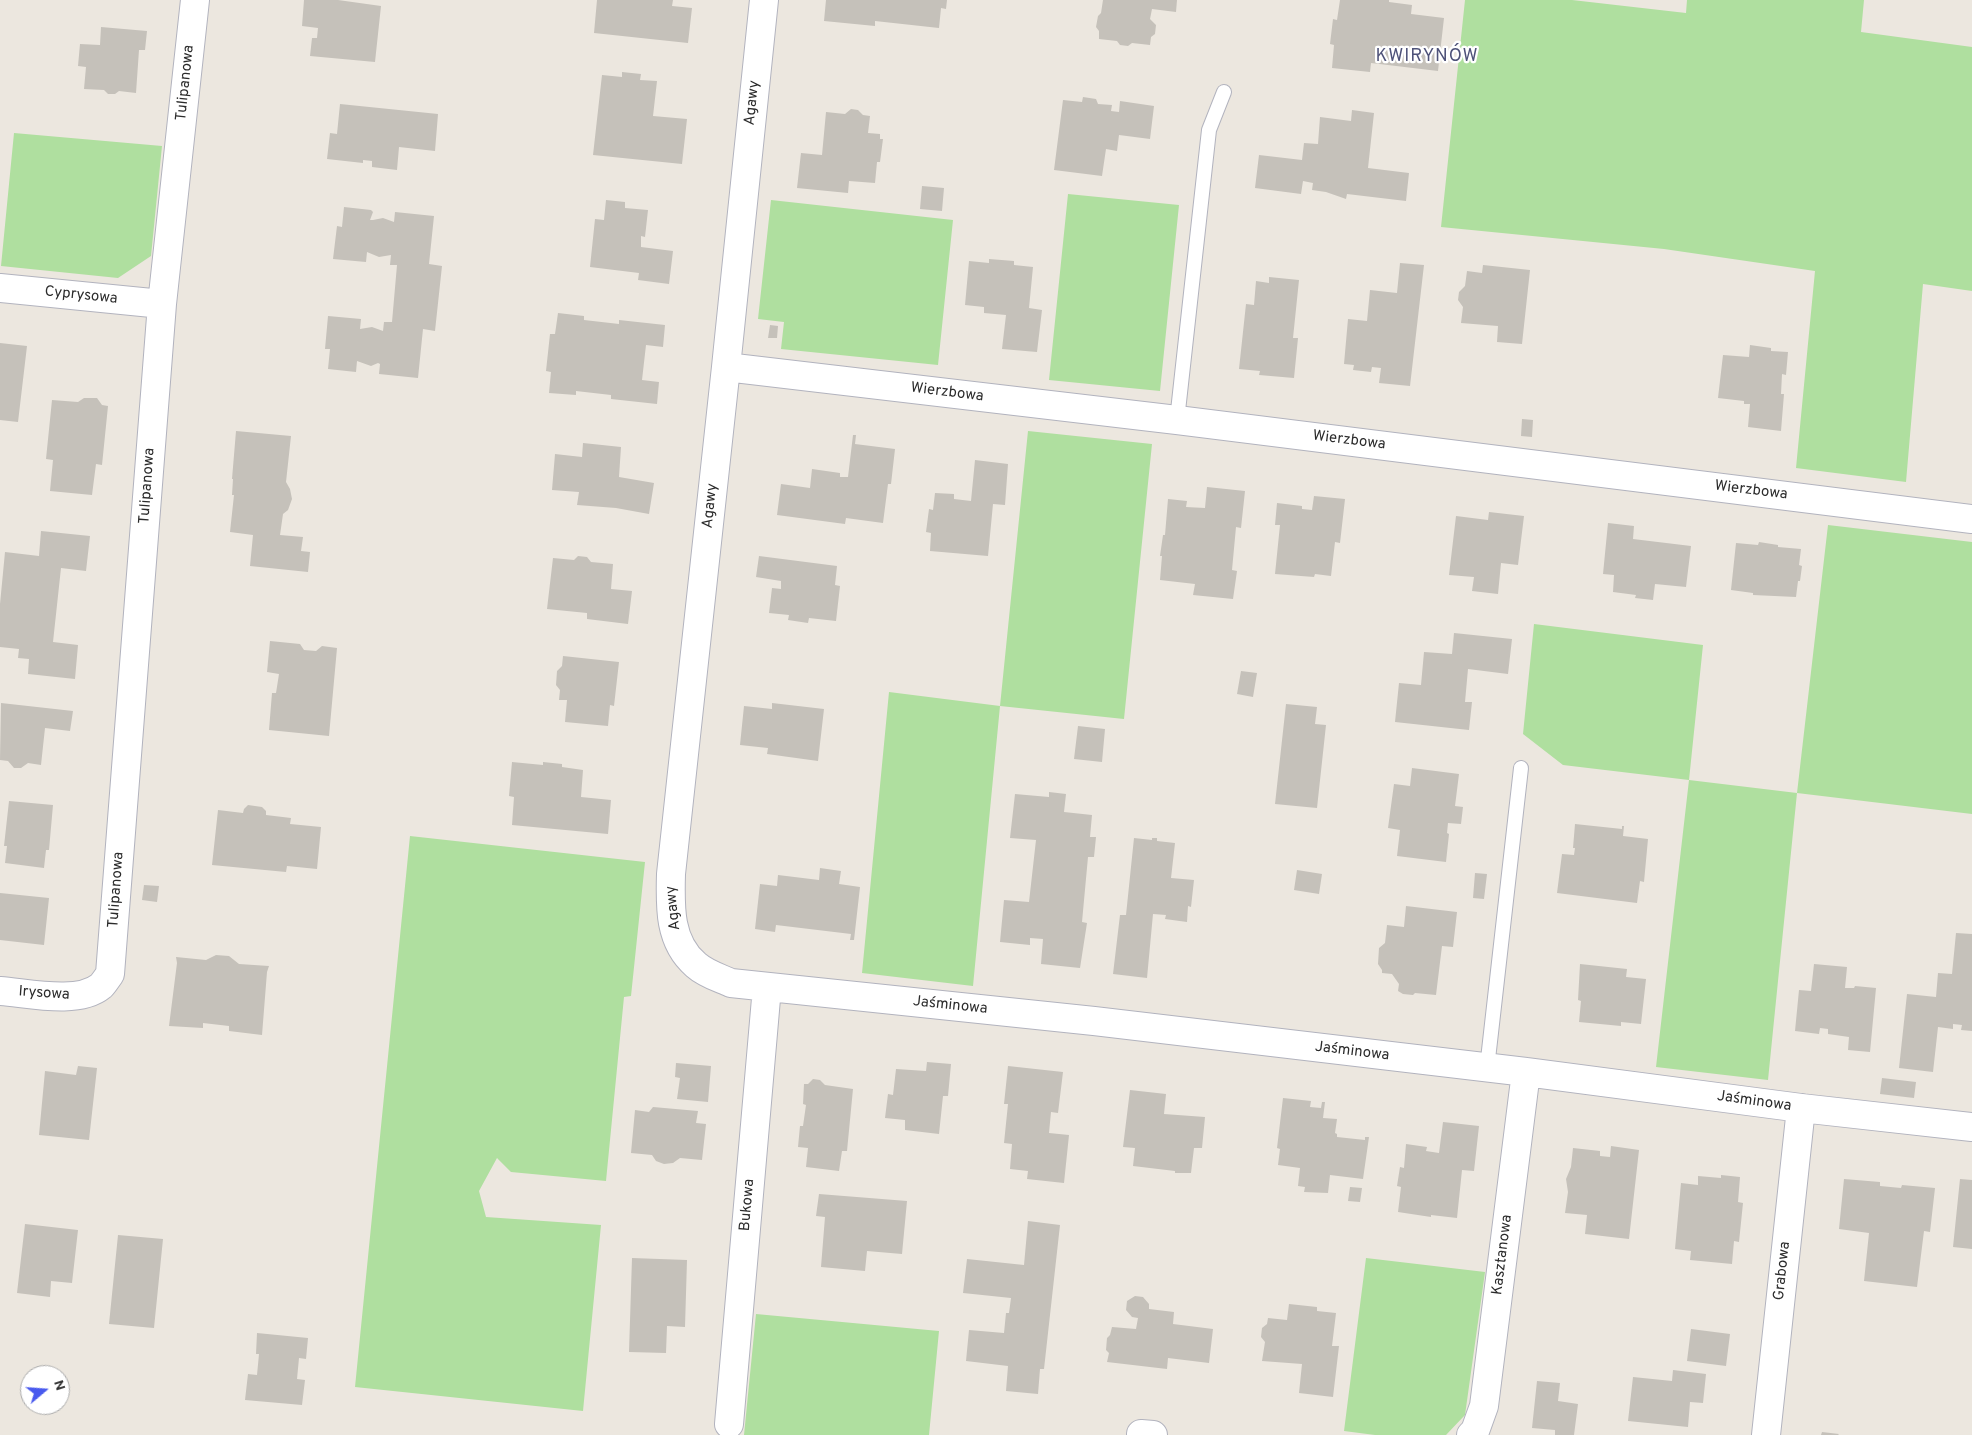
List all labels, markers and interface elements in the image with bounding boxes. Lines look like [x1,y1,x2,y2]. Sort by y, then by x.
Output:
street label: Tulipanowa [173,44,199,122]
district label: KWIRYNÓW [1374,46,1480,68]
street label: Agawy [742,80,764,126]
street label: Cyprysowa [44,283,118,309]
street label: Wierzbowa [910,380,984,406]
street label: Wierzbowa [1312,428,1386,454]
street label: Tulipanowa [136,447,160,525]
street label: Wierzbowa [1714,478,1788,504]
street label: Agawy [700,483,722,529]
street label: Tulipanowa [105,851,129,929]
street label: Agawy [663,885,685,931]
street label: Irysowa [18,983,70,1005]
street label: Jaśminowa [912,993,988,1019]
street label: Jaśminowa [1314,1038,1390,1066]
street label: Jaśminowa [1716,1088,1792,1116]
street label: Bukowa [737,1178,759,1232]
street label: Kasztanowa [1489,1214,1517,1296]
street label: Grabowa [1771,1241,1795,1301]
north arrow [20,1365,70,1415]
text: N [49,1378,68,1393]

